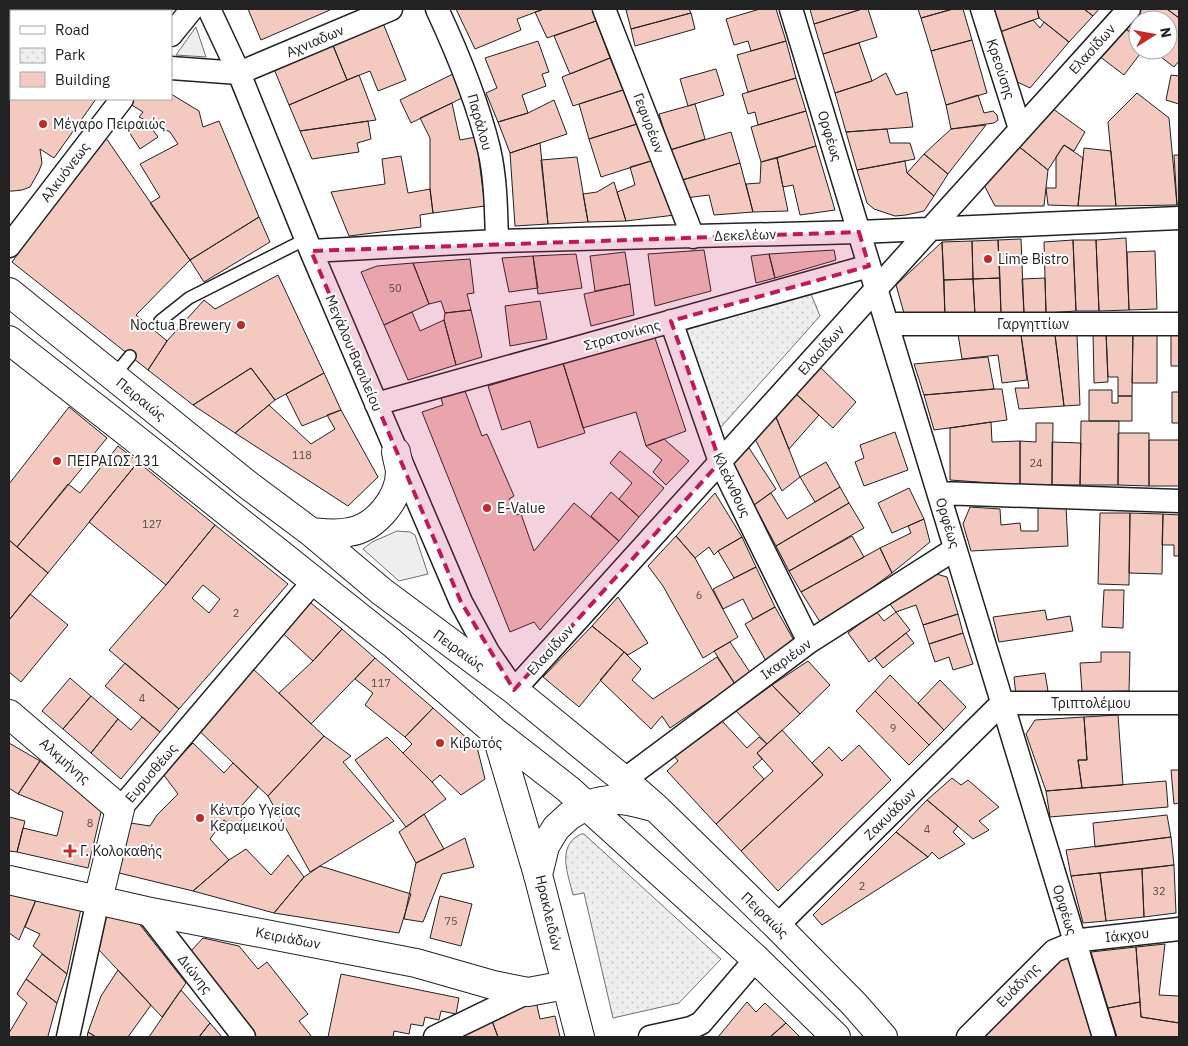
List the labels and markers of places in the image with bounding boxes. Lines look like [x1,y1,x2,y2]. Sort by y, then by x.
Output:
place label: Μέγαρο Πειραιώς [53,115,166,133]
marker: Μέγαρο Πειραιώς [37,118,49,130]
place label: Lime Bistro [998,250,1069,268]
marker: Lime Bistro [982,253,994,265]
place label: Noctua Brewery [130,316,231,334]
marker: Noctua Brewery [235,319,247,331]
place label: ΠΕΙΡΑΙΩΣ 131 [67,452,159,470]
marker: ΠΕΙΡΑΙΩΣ 131 [51,455,63,467]
place label: E-Value [497,499,546,517]
marker: E-Value [481,502,493,514]
place label: Κιβωτός [450,734,502,752]
marker: Κιβωτός [434,737,446,749]
place label: Κέντρο Υγείας Κεραμεικού [210,801,301,835]
marker: Κέντρο Υγείας Κεραμεικού [194,812,206,824]
place label: Γ. Κολοκαθής [80,842,163,860]
marker: Γ. Κολοκαθής [64,845,76,857]

